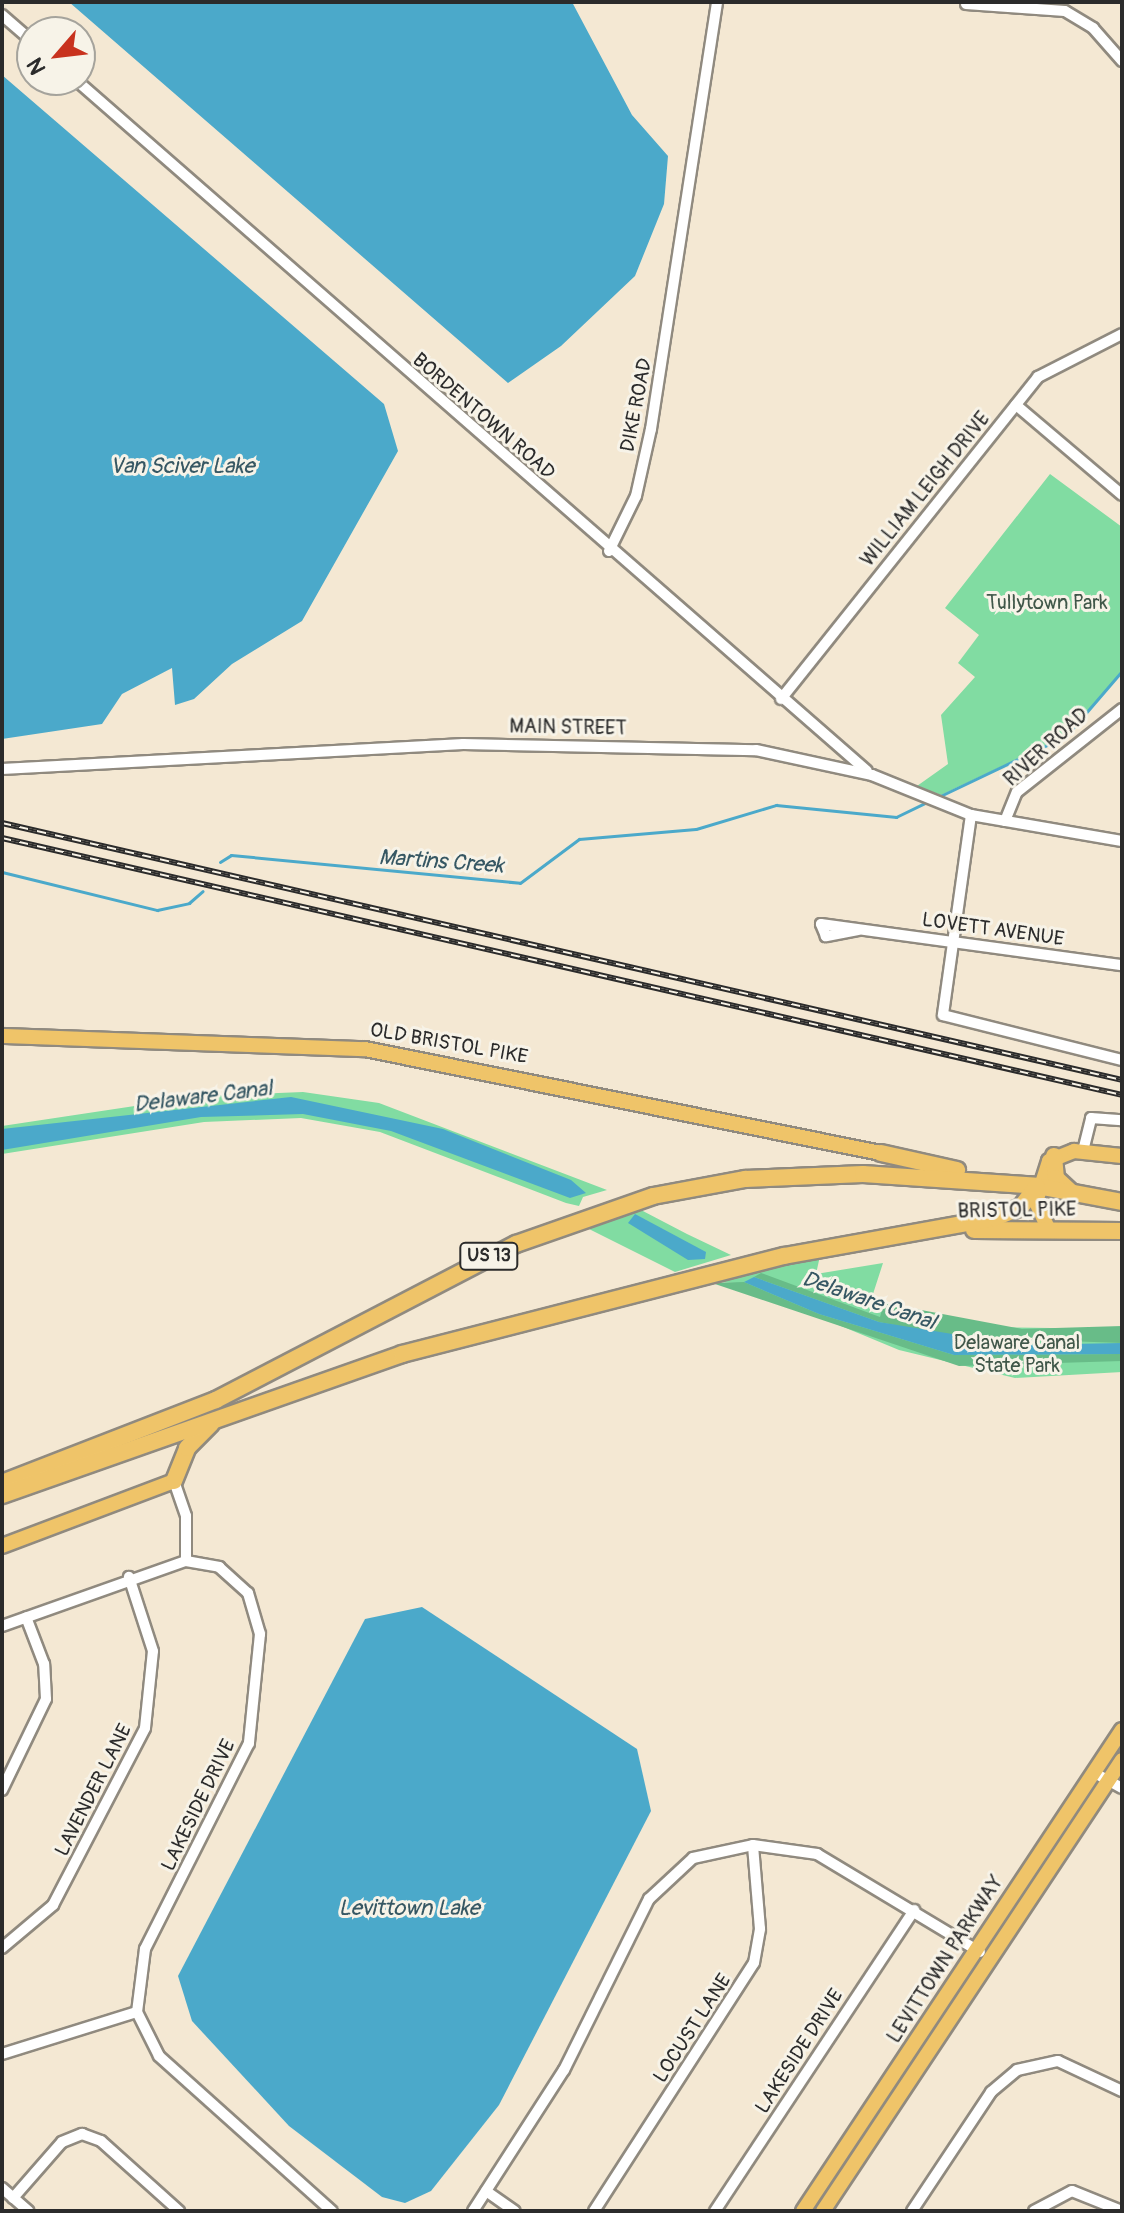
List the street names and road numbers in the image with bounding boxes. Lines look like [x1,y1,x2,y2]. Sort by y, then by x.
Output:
street label: BORDENTOWN ROAD [408,348,560,484]
street label: DIKE ROAD [615,356,657,454]
street label: WILLIAM LEIGH DRIVE [855,407,995,571]
street label: RIVER ROAD [999,703,1093,791]
street label: MAIN STREET [509,714,627,740]
street label: LOVETT AVENUE [920,907,1066,951]
street label: OLD BRISTOL PIKE [368,1017,530,1069]
street label: BRISTOL PIKE [957,1197,1077,1223]
road number: US 13 [459,1242,519,1270]
street label: LAVENDER LANE [49,1720,137,1860]
street label: LAKESIDE DRIVE [156,1735,240,1875]
street label: LEVITTOWN PARKWAY [882,1871,1008,2047]
street label: LOCUST LANE [648,1969,736,2087]
street label: LAKESIDE DRIVE [750,1984,848,2118]

